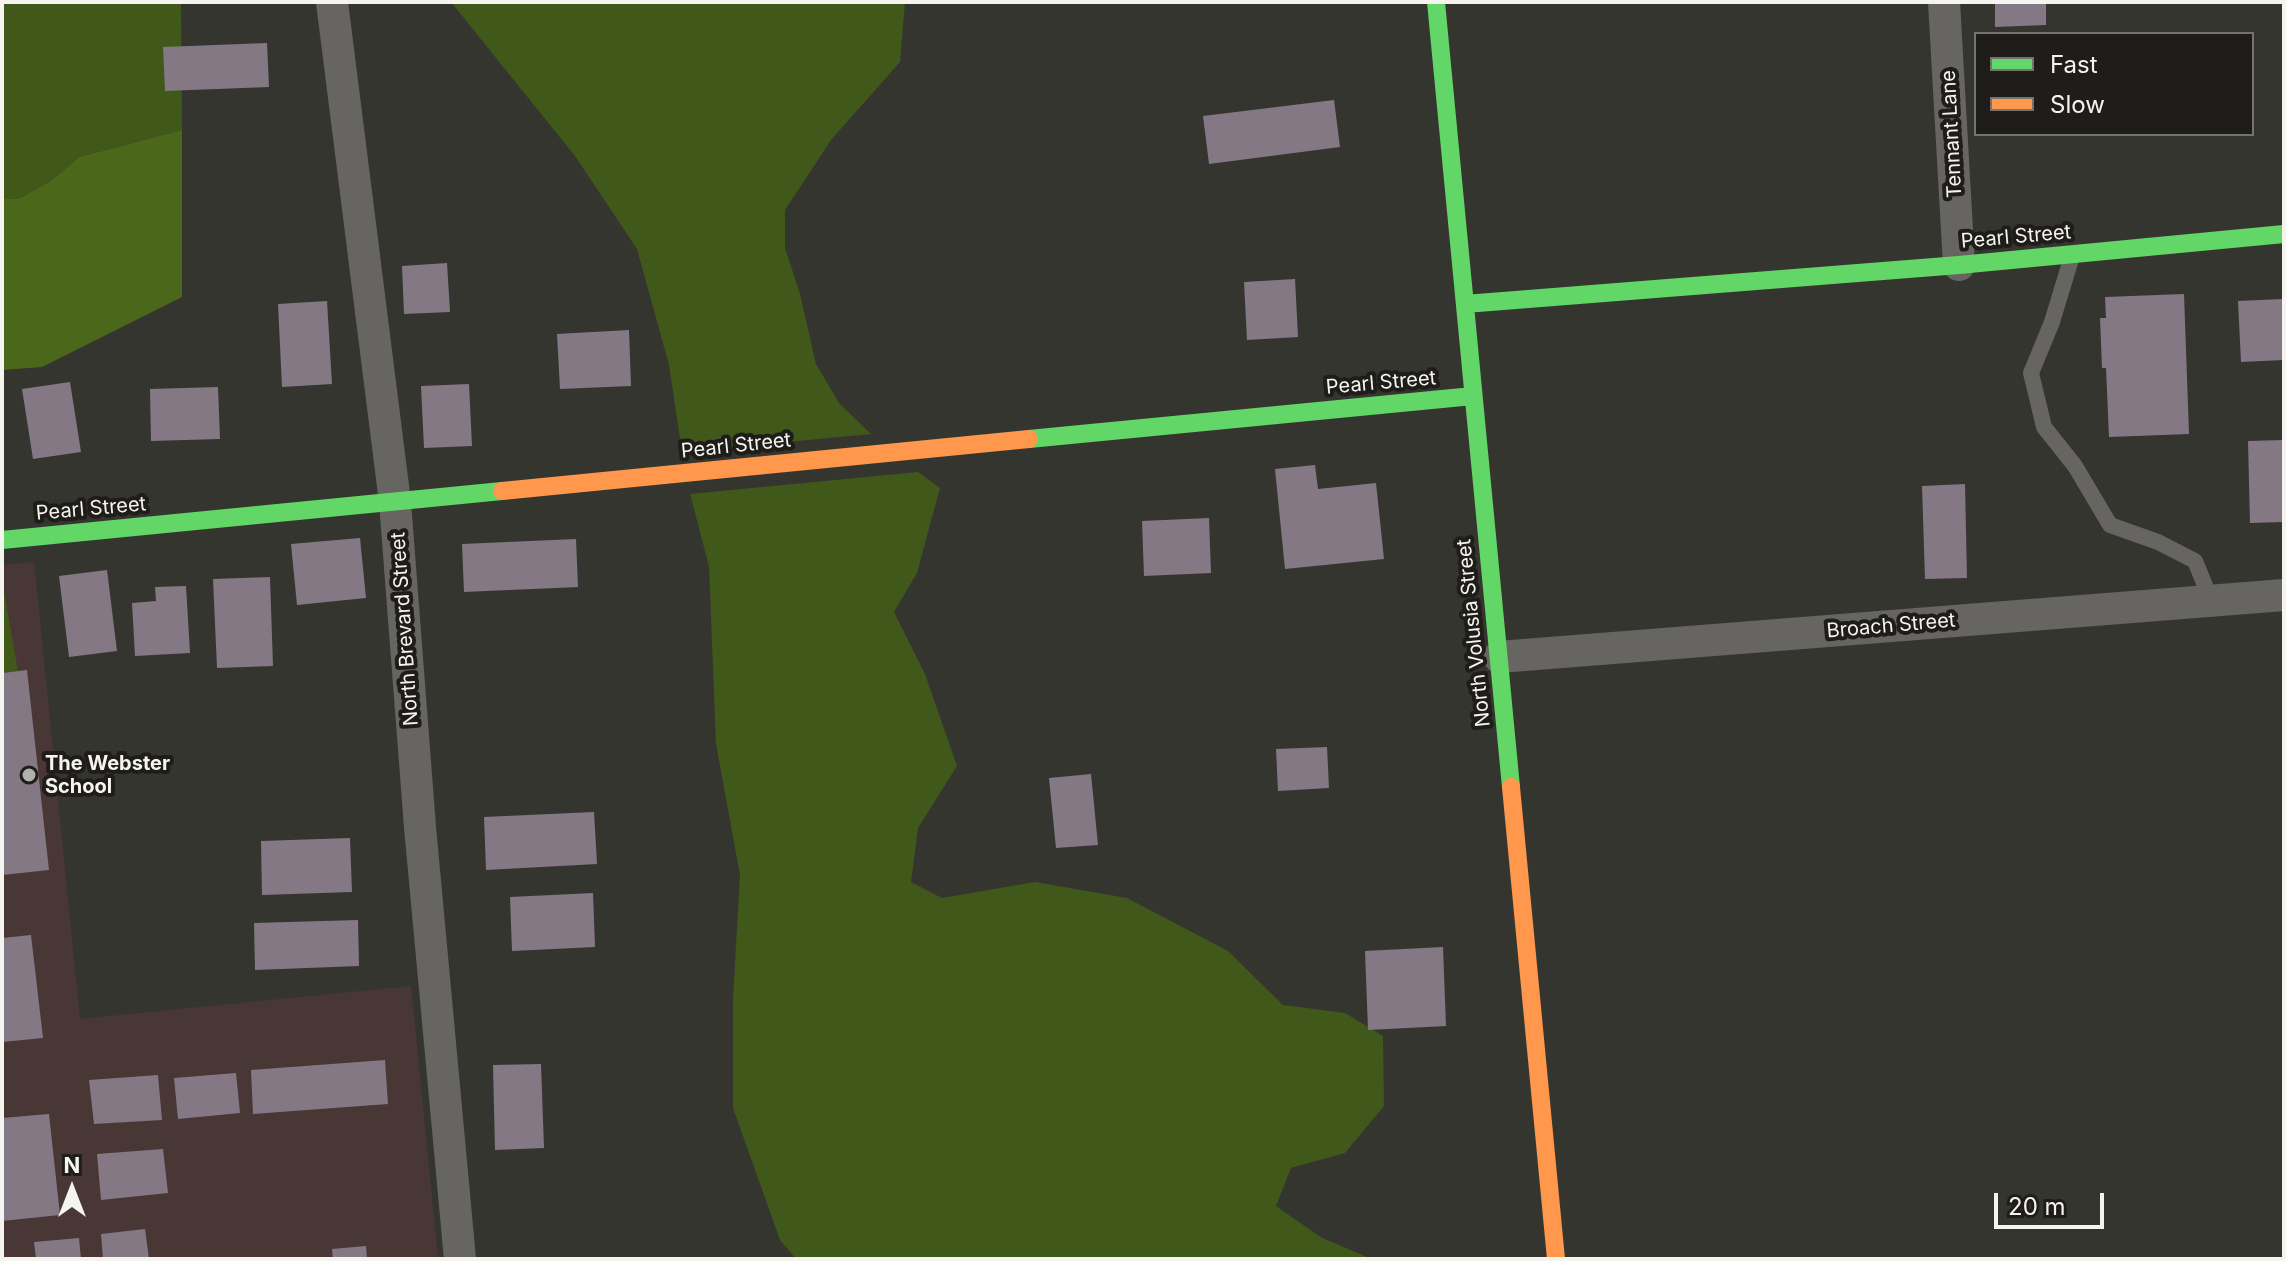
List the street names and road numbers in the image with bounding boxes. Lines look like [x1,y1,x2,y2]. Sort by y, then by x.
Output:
street label: Tennant Lane [1937,70,1967,198]
street label: Pearl Street [1960,220,2072,254]
street label: Pearl Street [1325,366,1437,400]
street label: Pearl Street [680,428,792,464]
street label: Pearl Street [35,492,147,526]
street label: North Brevard Street [386,531,424,727]
street label: North Volusia Street [1452,538,1496,728]
street label: Broach Street [1826,608,1956,644]

